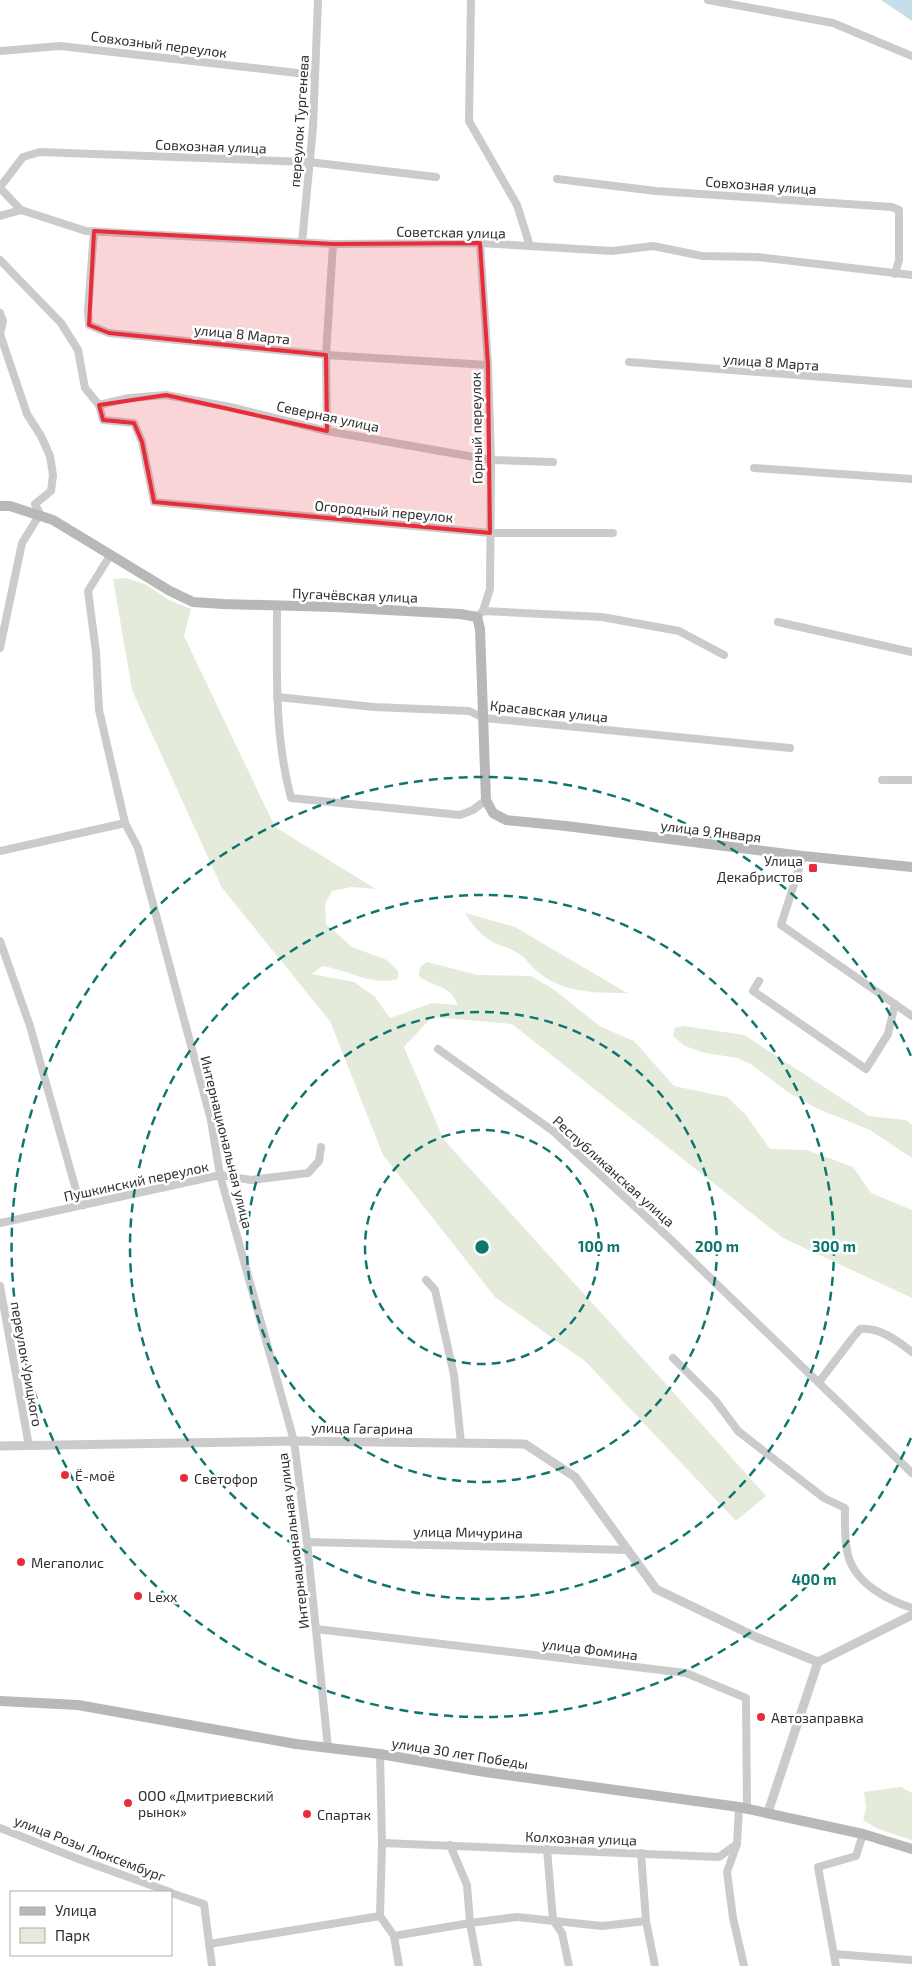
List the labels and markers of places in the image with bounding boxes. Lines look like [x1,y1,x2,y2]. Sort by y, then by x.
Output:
place label: Улица Декабристов [717,852,803,885]
marker: Улица Декабристов [807,862,819,874]
centre of rings [473,1238,491,1256]
place label: Ё-моё [75,1467,115,1484]
marker: Ё-моё [59,1469,71,1481]
place label: Светофор [194,1470,258,1487]
marker: Светофор [178,1472,190,1484]
place label: Мегаполис [31,1554,104,1571]
marker: Мегаполис [15,1556,27,1568]
place label: Lexx [148,1588,178,1605]
marker: Lexx [132,1590,144,1602]
place label: Автозаправка [771,1709,864,1726]
marker: Автозаправка [755,1711,767,1723]
place label: ООО «Дмитриевский рынок» [138,1787,274,1820]
marker: ООО «Дмитриевский рынок» [122,1797,134,1809]
place label: Спартак [317,1806,372,1823]
marker: Спартак [301,1808,313,1820]

